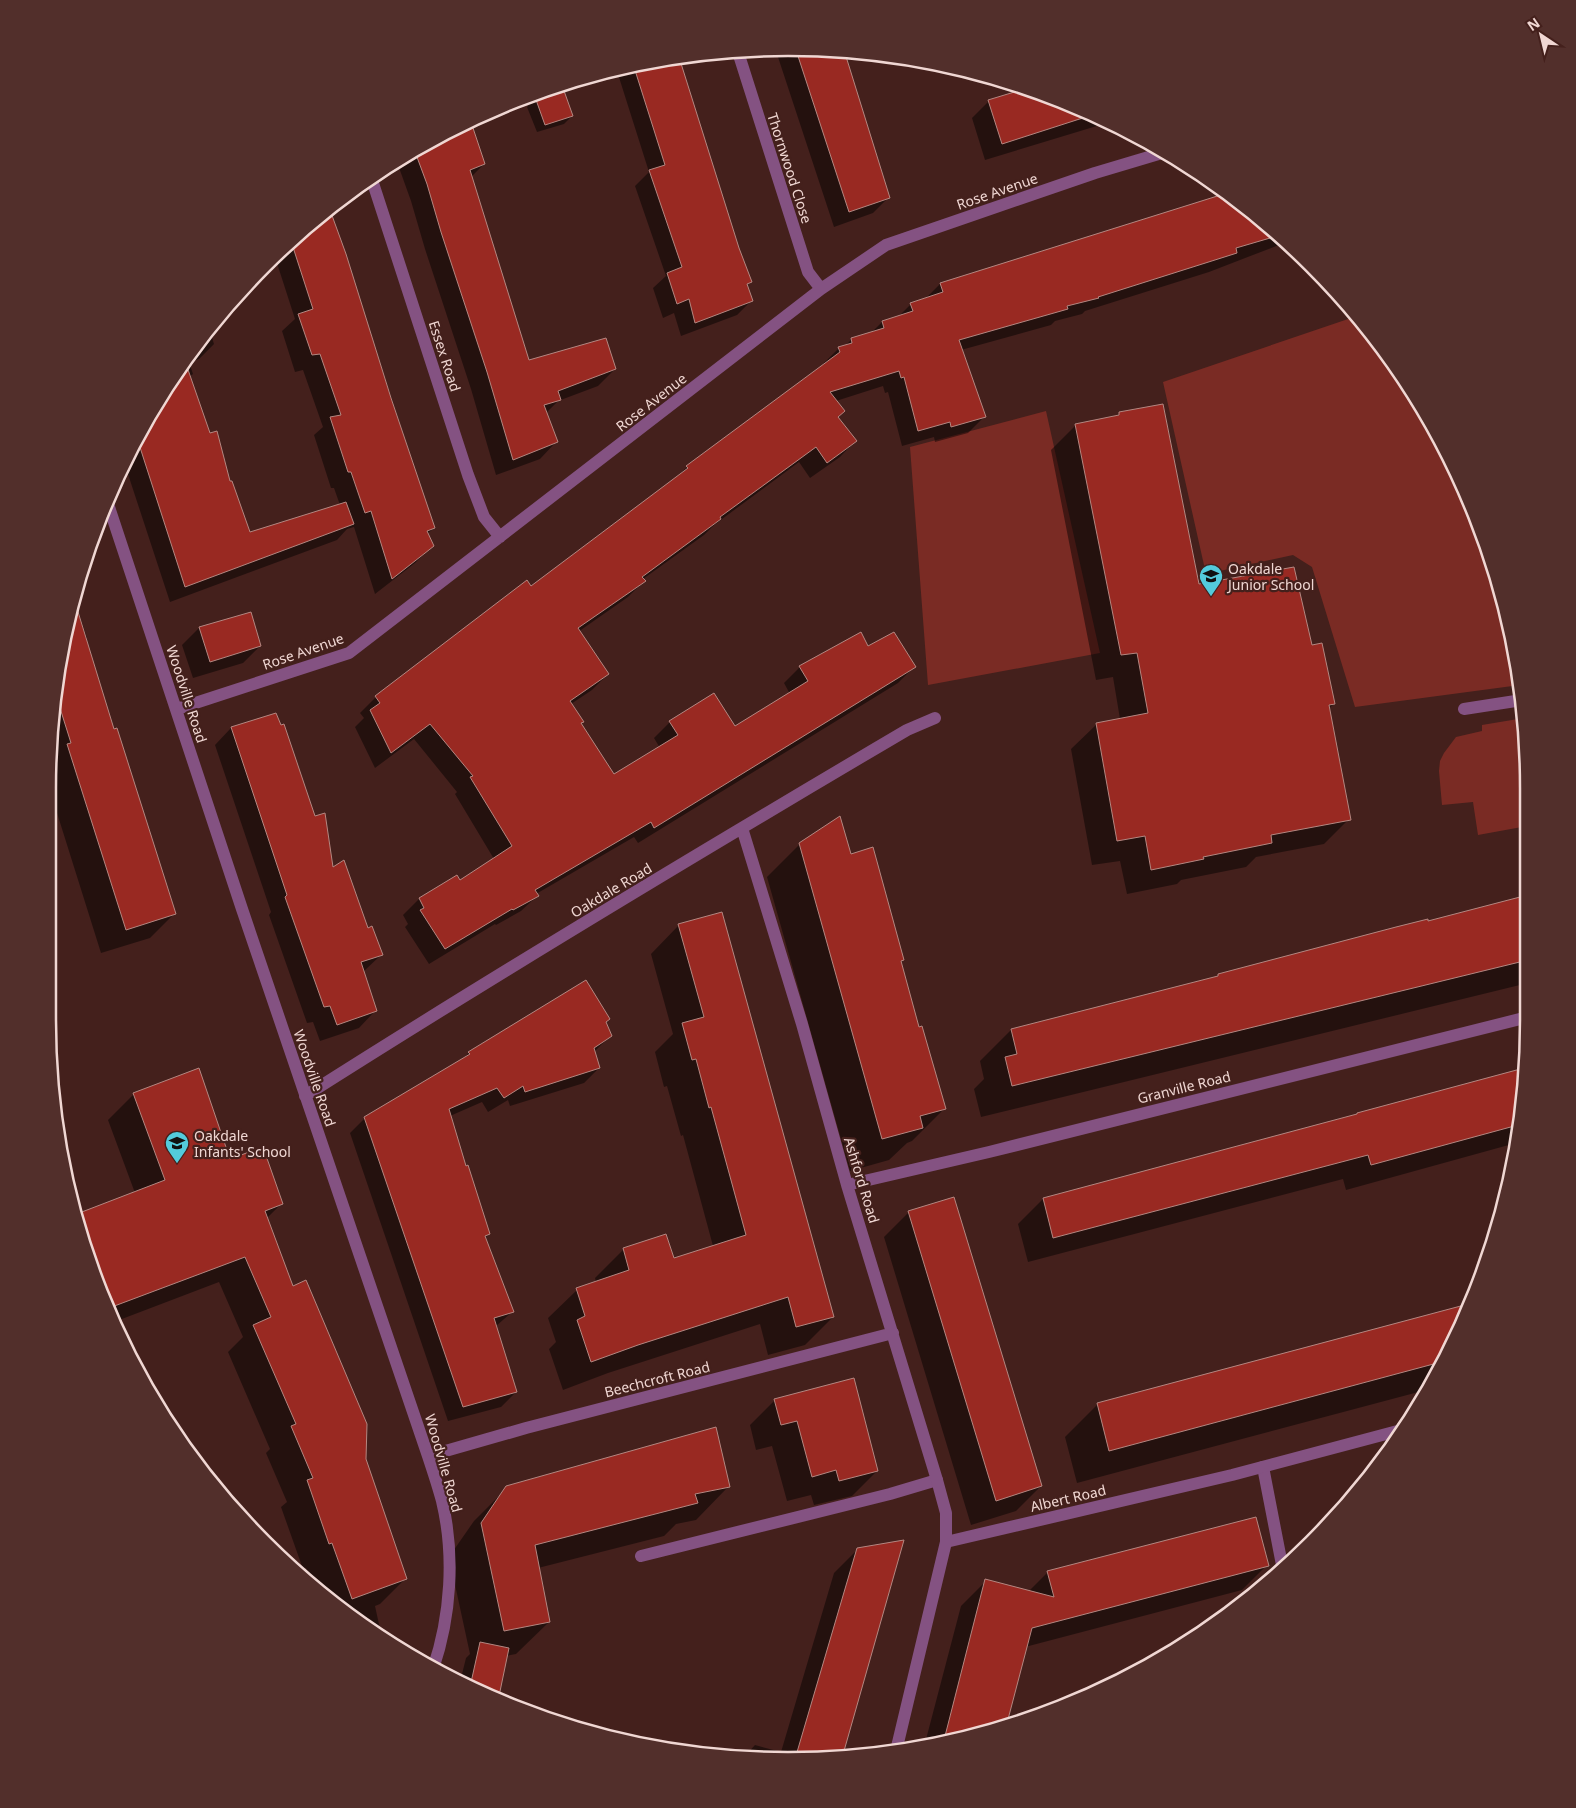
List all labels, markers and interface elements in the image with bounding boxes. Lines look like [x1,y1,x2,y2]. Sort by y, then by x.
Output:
north arrow [1516,10,1566,60]
text: N [1523,13,1543,35]
street label: Thornwood Close [763,110,817,226]
street label: Rose Avenue [954,168,1040,214]
street label: Essex Road [425,318,465,394]
street label: Rose Avenue [612,368,690,436]
place label: Oakdale Junior School [1226,559,1314,594]
school or university icon: Oakdale Junior School [1198,563,1224,597]
street label: Rose Avenue [260,628,346,674]
street label: Woodville Road [162,643,212,745]
street label: Oakdale Road [567,858,655,922]
street label: Woodville Road [290,1027,340,1129]
street label: Granville Road [1135,1066,1233,1108]
place label: Oakdale Infants' School [194,1126,291,1161]
school or university icon: Oakdale Infants' School [164,1130,190,1164]
street label: Ashford Road [840,1135,884,1225]
street label: Beechcroft Road [602,1357,712,1401]
street label: Woodville Road [421,1412,467,1514]
street label: Albert Road [1028,1480,1108,1516]

